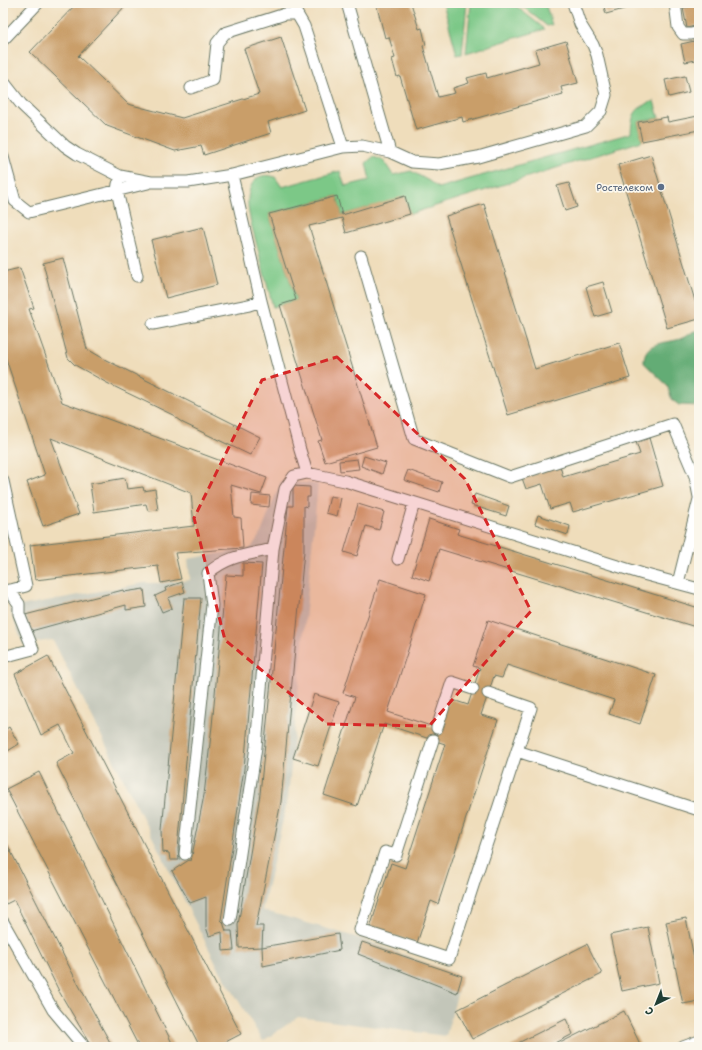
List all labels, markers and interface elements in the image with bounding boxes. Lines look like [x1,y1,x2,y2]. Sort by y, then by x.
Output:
place label: Ростелеком [596,181,653,194]
marker: Ростелеком [656,182,666,192]
north arrow [636,984,676,1024]
text: С [642,1003,657,1019]

